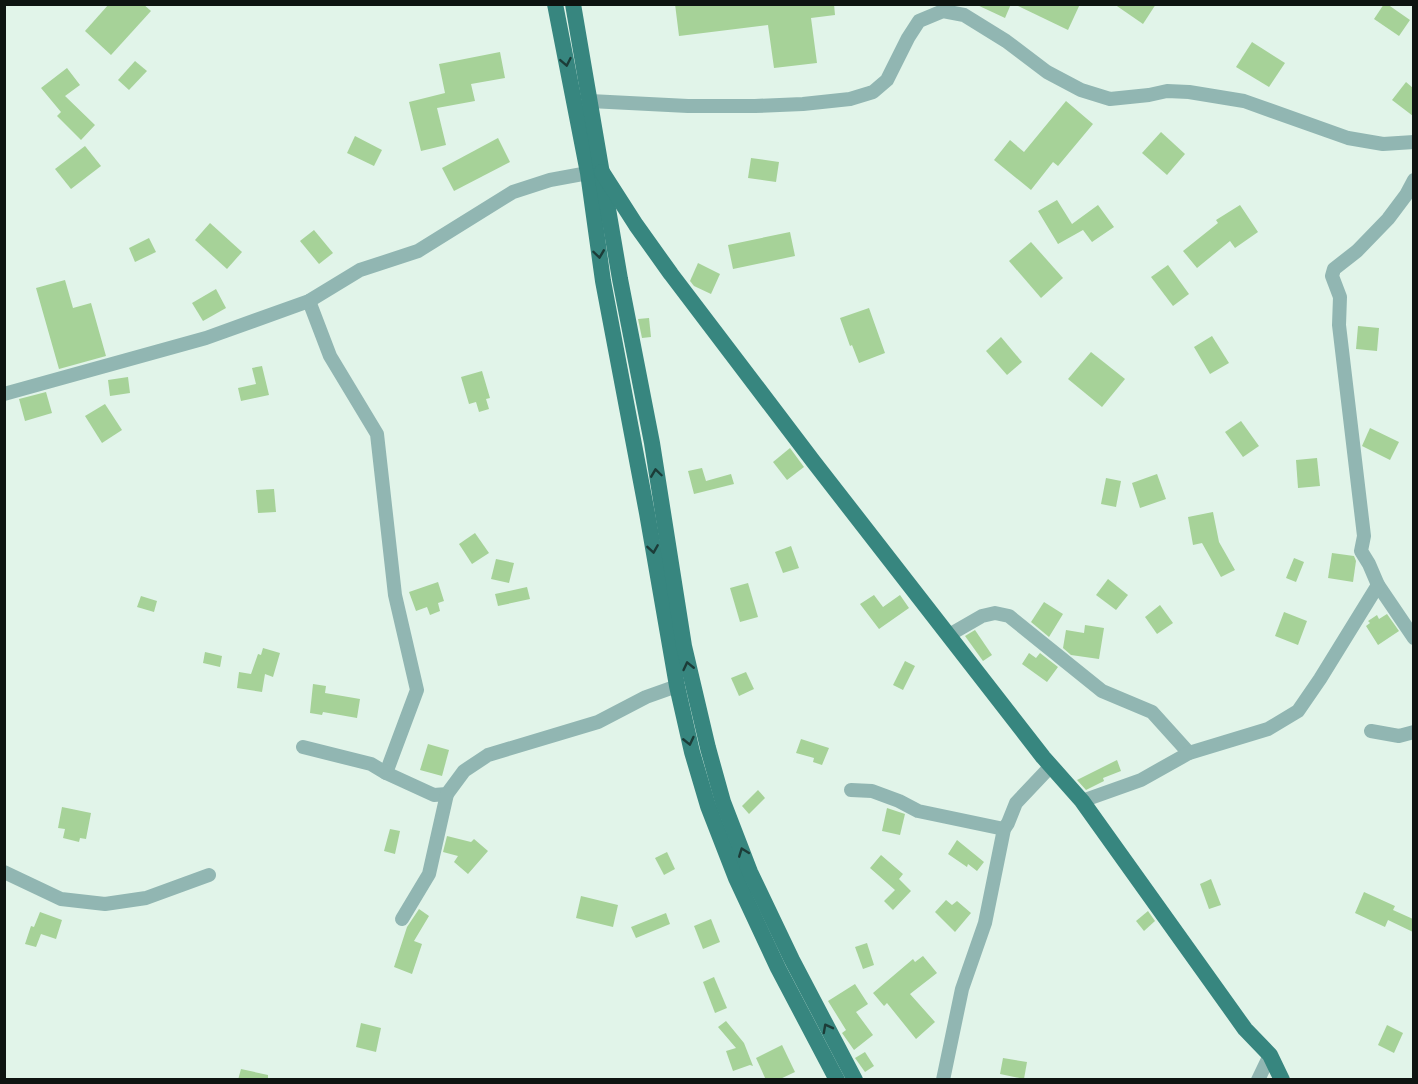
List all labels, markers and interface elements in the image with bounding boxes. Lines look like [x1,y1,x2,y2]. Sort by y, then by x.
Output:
one-way arrow [559,57,572,67]
one-way arrow [593,250,605,259]
one-way arrow [651,469,663,478]
one-way arrow [646,545,658,554]
one-way arrow [682,661,695,671]
one-way arrow [682,735,695,745]
one-way arrow [738,847,750,858]
one-way arrow [823,1023,835,1034]

